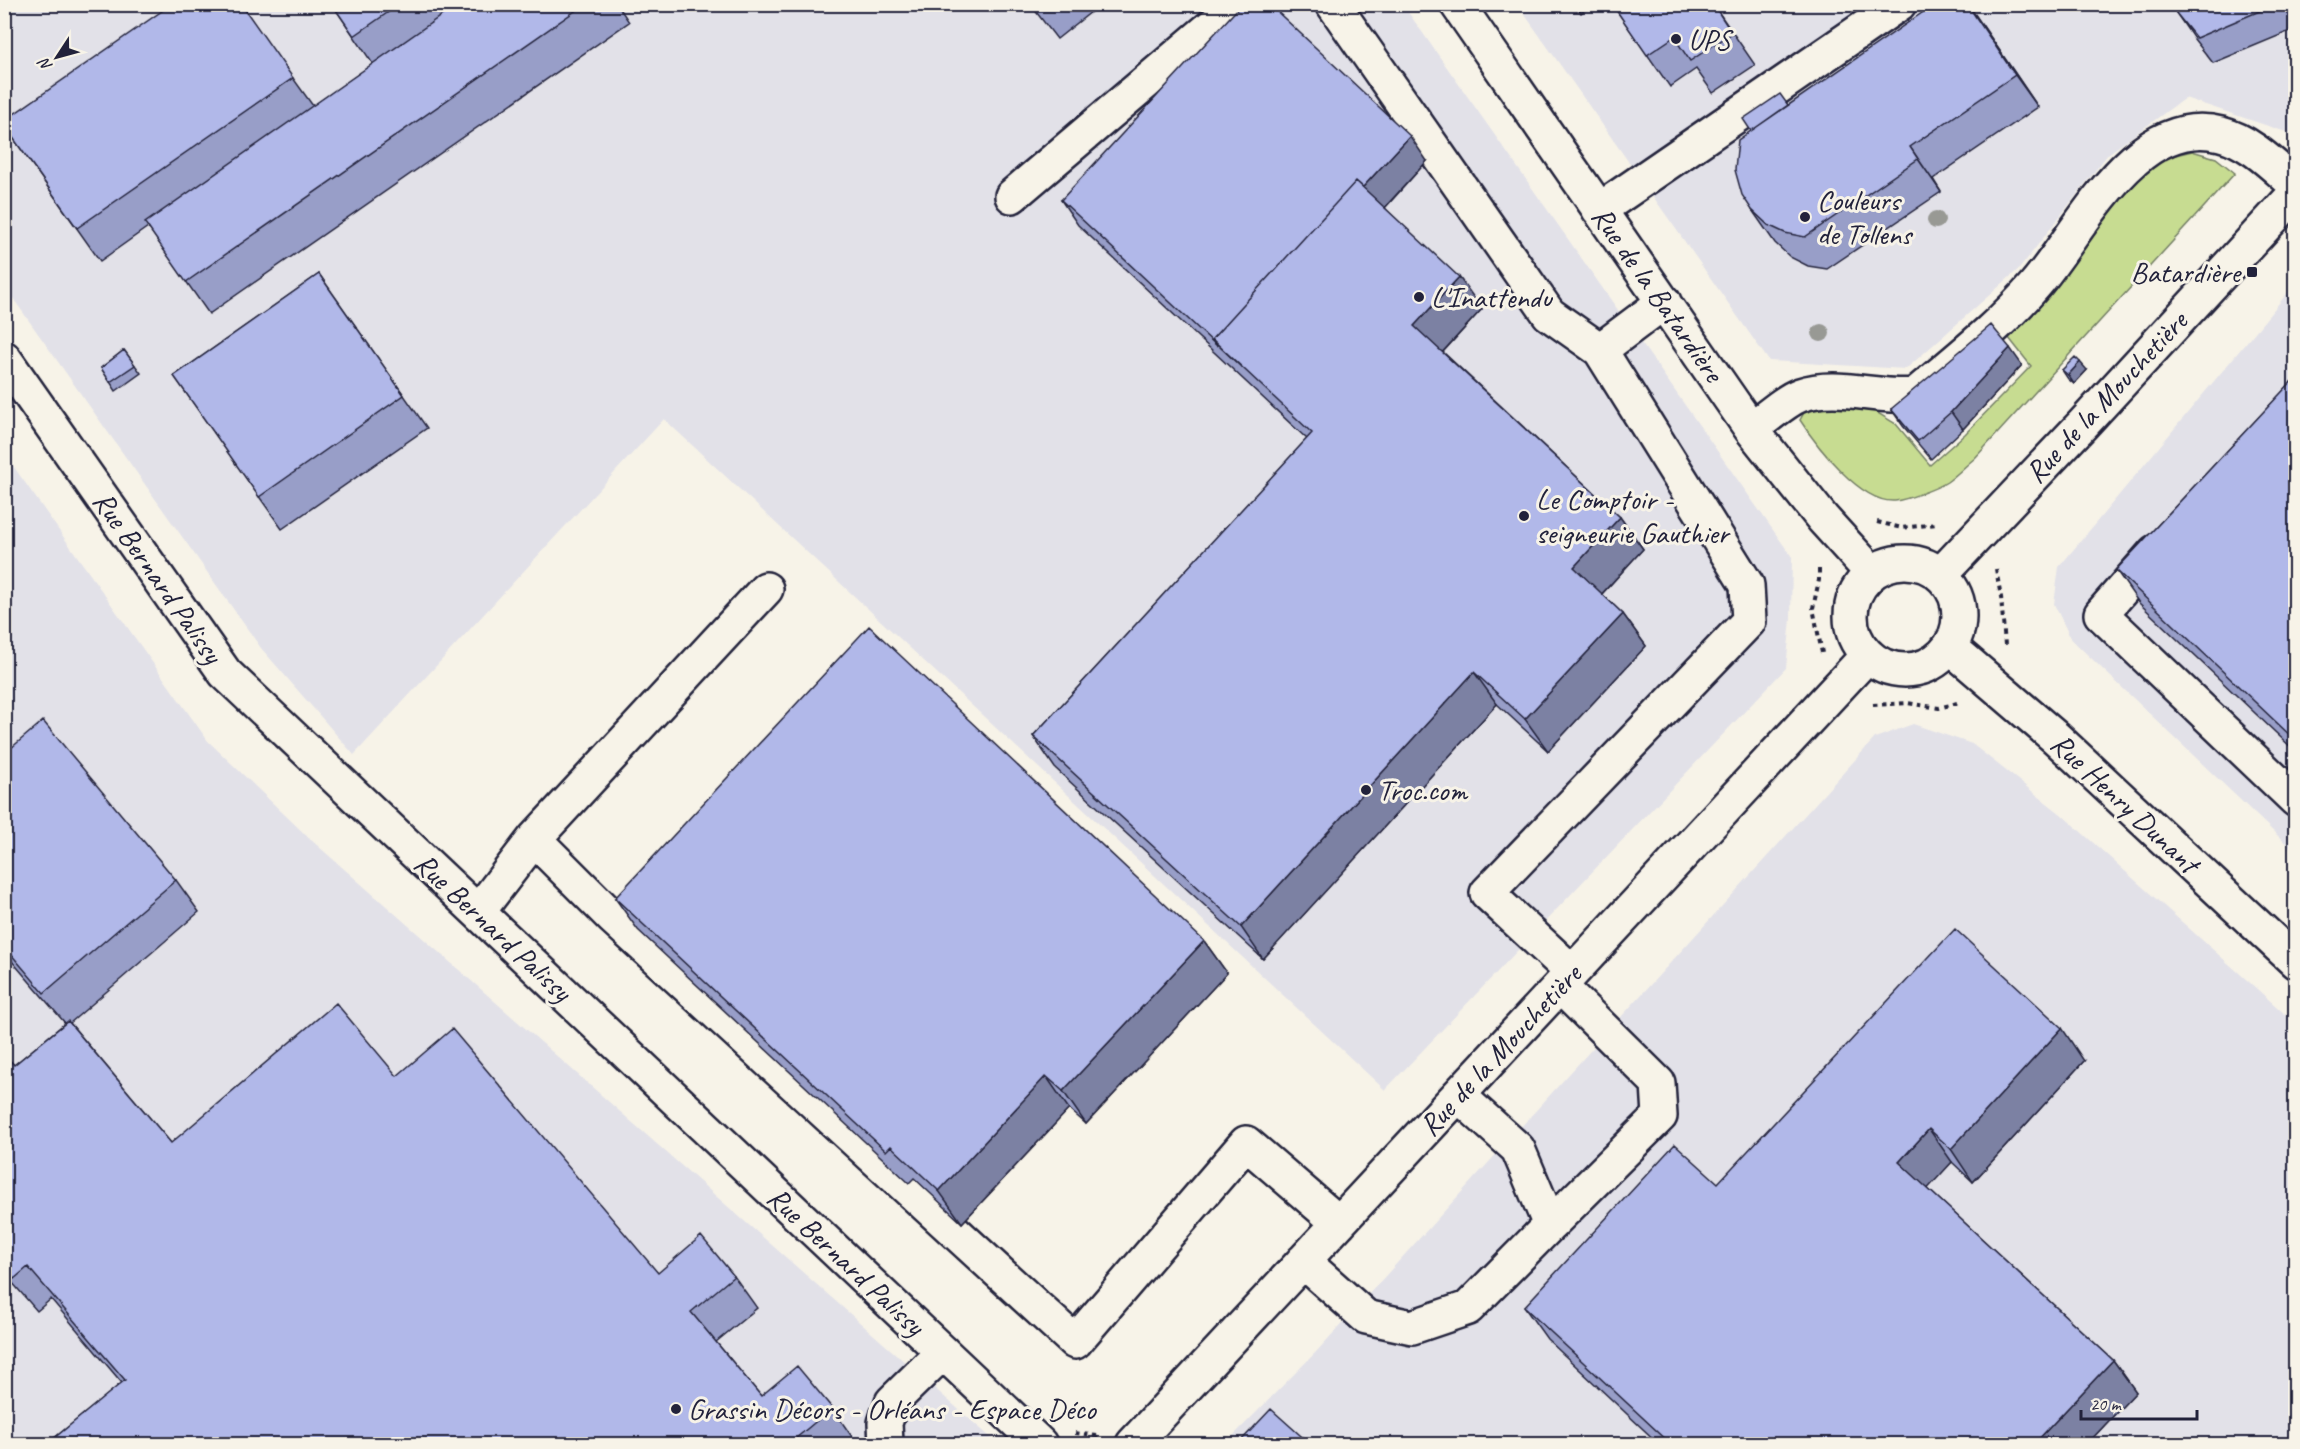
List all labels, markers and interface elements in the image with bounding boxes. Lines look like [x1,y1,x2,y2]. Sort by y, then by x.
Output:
place label: UPS [1688,20,1734,58]
north arrow [27,27,87,87]
marker: UPS [1669,32,1683,46]
text: N [33,53,57,75]
place label: Couleurs de Tollens [1817,181,1914,253]
street label: Rue de la Batardière [1583,199,1734,391]
marker: Couleurs de Tollens [1798,210,1812,224]
place label: Batardière [2131,253,2242,291]
marker: Batardière [2245,265,2259,279]
place label: L'Inattendu [1431,278,1553,316]
marker: L'Inattendu [1412,290,1426,304]
street label: Rue de la Mouchetière [2017,301,2197,491]
place label: Le Comptoir - seigneurie Gauthier [1536,480,1731,552]
street label: Rue Bernard Palissy [85,484,232,672]
marker: Le Comptoir - seigneurie Gauthier [1517,509,1531,523]
street label: Rue Henry Dunant [2043,725,2210,884]
place label: Troc.com [1378,771,1468,809]
marker: Troc.com [1359,783,1373,797]
street label: Rue Bernard Palissy [406,844,581,1011]
street label: Rue de la Mouchetière [1411,954,1591,1144]
street label: Rue Bernard Palissy [759,1178,934,1345]
scale bar [2081,1383,2196,1421]
place label: Grassin Décors - Orléans - Espace Déco [688,1390,1097,1428]
text: 20 m [2090,1393,2123,1415]
marker: Grassin Décors - Orléans - Espace Déco [669,1402,683,1416]

